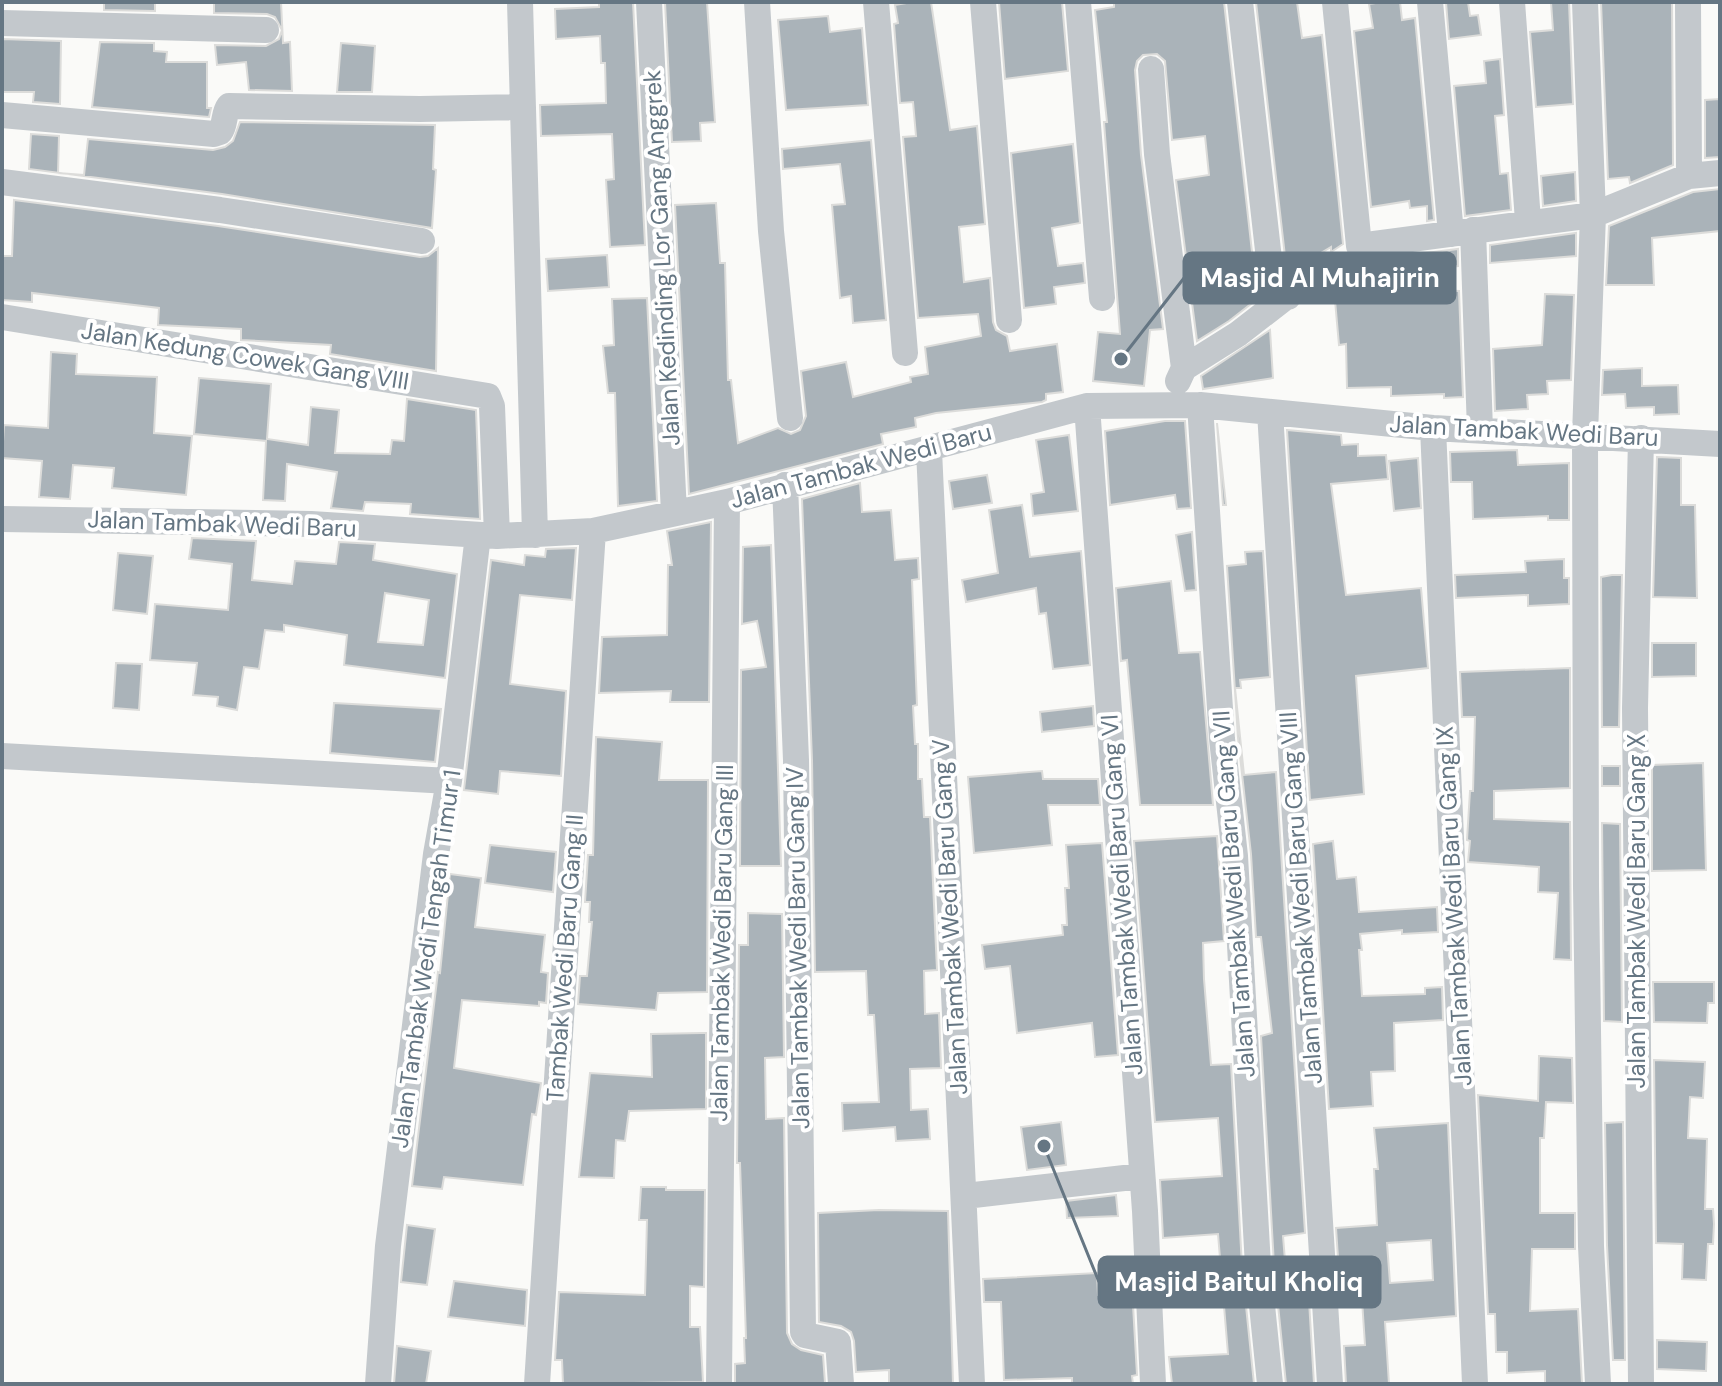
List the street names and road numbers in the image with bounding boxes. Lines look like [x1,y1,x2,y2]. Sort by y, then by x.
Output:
street label: Jalan Kedinding Lor Gang Anggrek [636,69,687,447]
street label: Jalan Kedung Cowek Gang VIII [79,314,411,397]
street label: Jalan Tambak Wedi Baru [1389,408,1659,453]
street label: Jalan Tambak Wedi Baru [727,416,995,515]
street label: Jalan Tambak Wedi Baru [87,503,357,544]
street label: Jalan Tambak Wedi Baru Gang VII [1205,709,1262,1079]
street label: Jalan Tambak Wedi Baru Gang VIII [1272,711,1329,1085]
street label: Jalan Tambak Wedi Baru Gang VI [1093,713,1150,1077]
street label: Jalan Tambak Wedi Baru Gang IX [1429,725,1478,1087]
street label: Jalan Tambak Wedi Baru Gang X [1621,734,1652,1088]
street label: Jalan Tambak Wedi Baru Gang V [925,738,974,1096]
street label: Jalan Tambak Wedi Baru Gang III [703,764,740,1122]
street label: Jalan Tambak Wedi Baru Gang IV [779,767,816,1129]
street label: Jalan Tambak Wedi Tengah Timur 1 [384,768,467,1150]
street label: Tambak Wedi Baru Gang II [539,813,590,1103]

